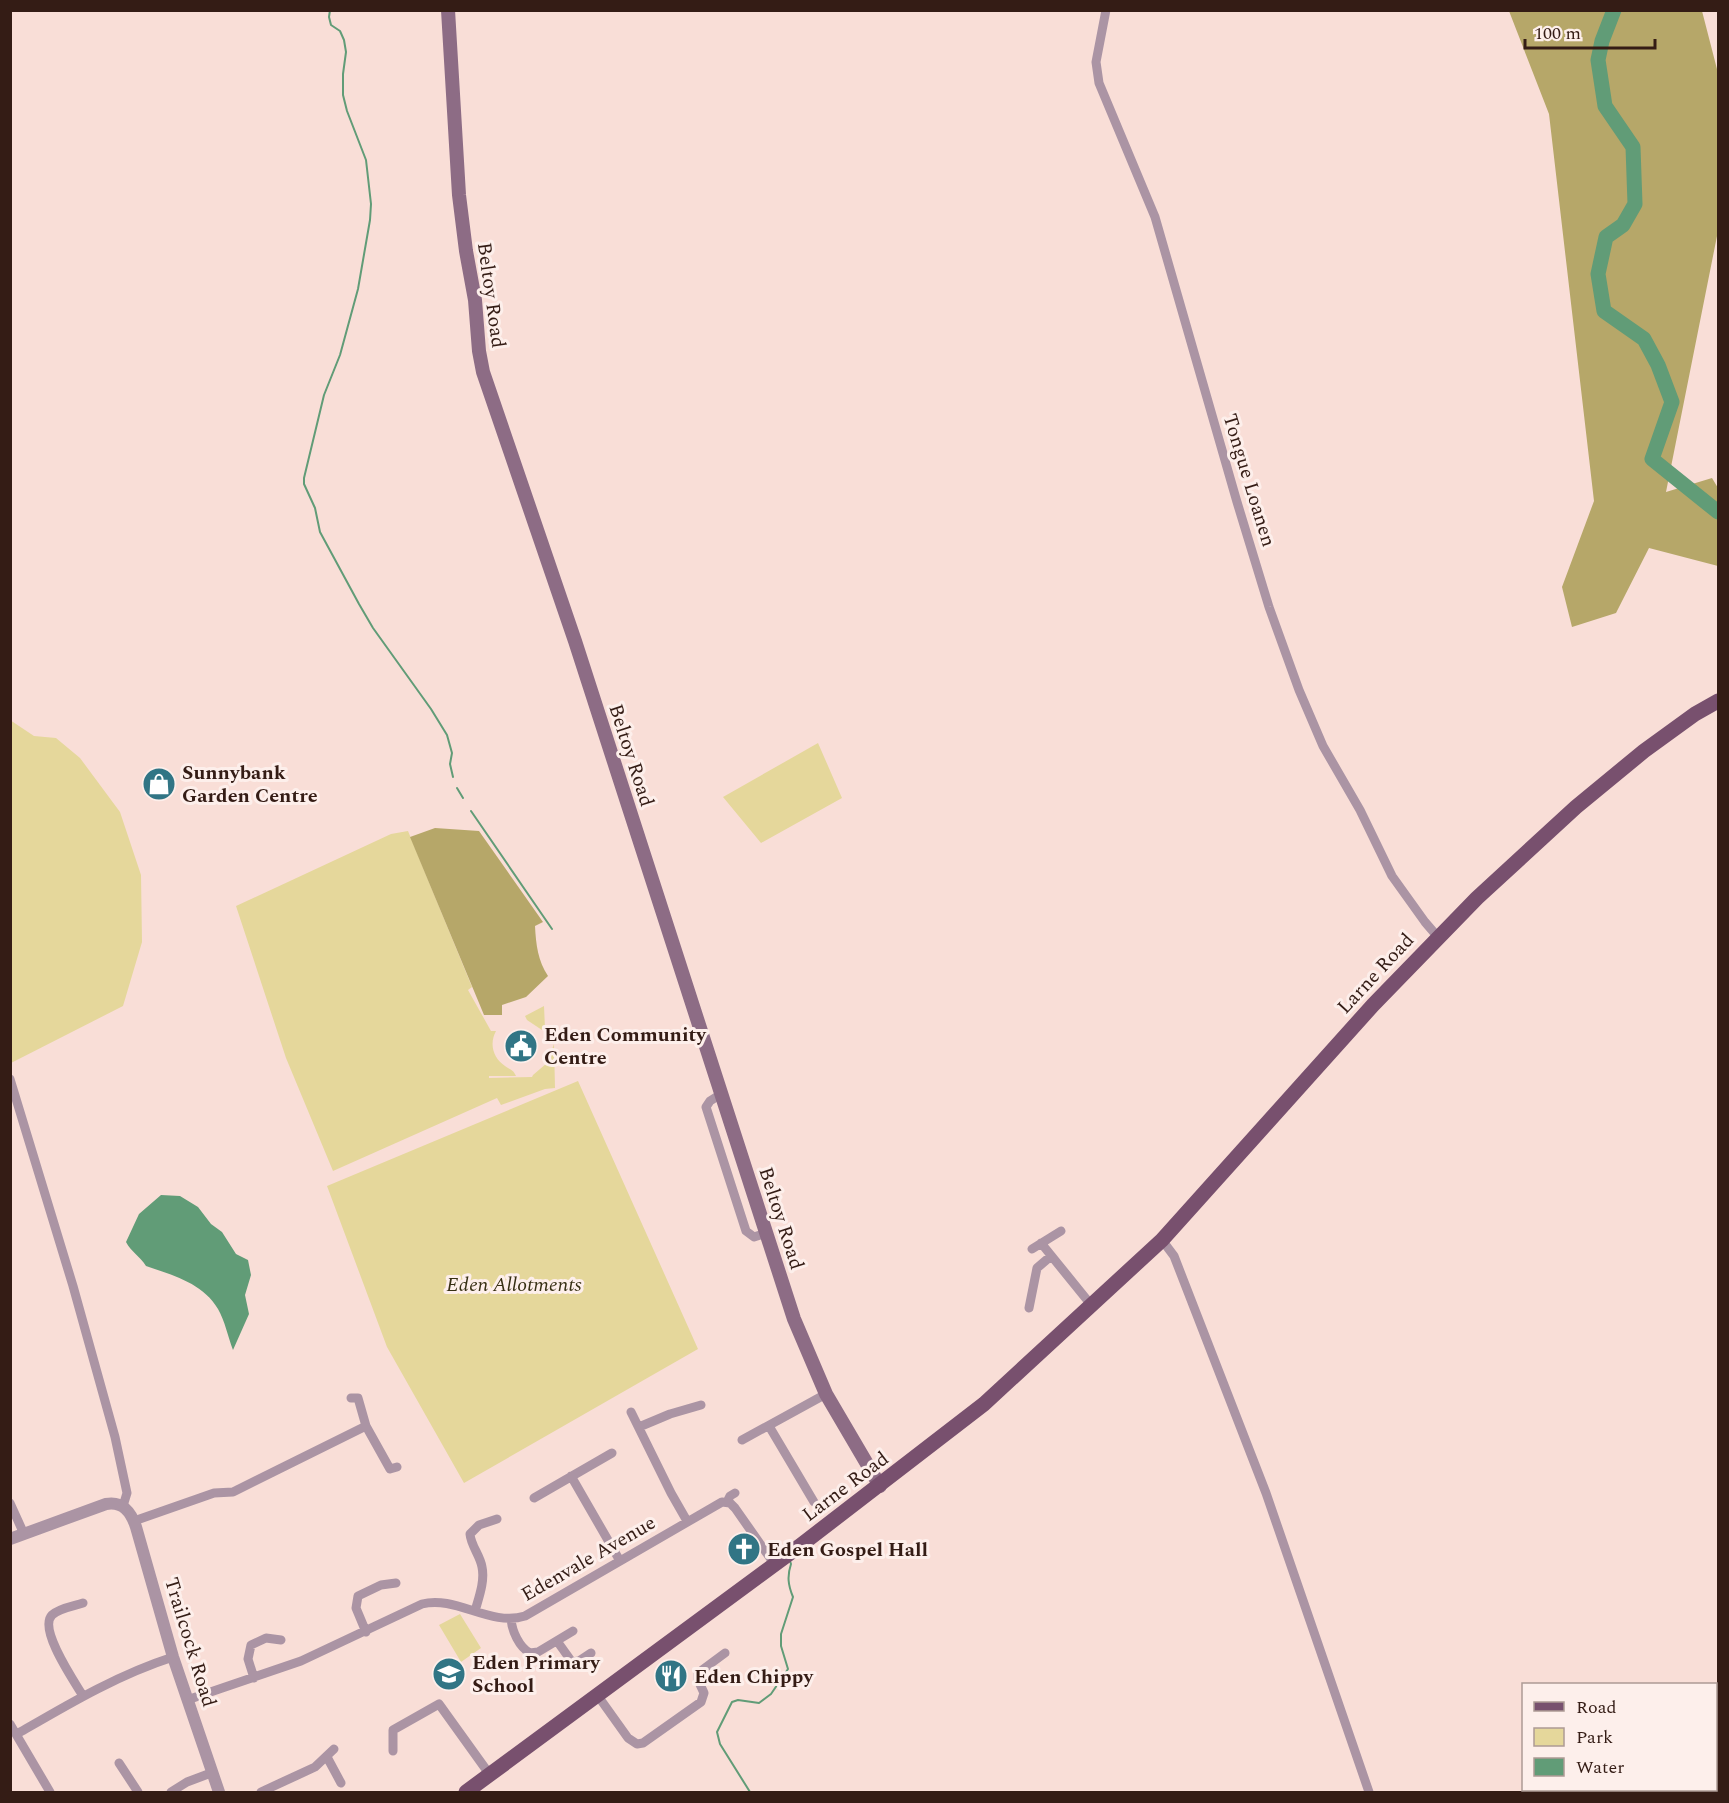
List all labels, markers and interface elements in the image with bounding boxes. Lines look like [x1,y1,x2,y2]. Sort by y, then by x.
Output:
scale bar [1525,12,1656,50]
text: 100 m [1534,20,1581,47]
street label: Beltoy Road [469,240,513,350]
street label: Tongue Loanen [1215,410,1284,551]
street label: Beltoy Road [600,700,662,811]
place label: Sunnybank Garden Centre [182,758,318,811]
shop icon: Sunnybank Garden Centre [141,766,177,802]
street label: Larne Road [1330,926,1421,1021]
place label: Eden Community Centre [544,1020,707,1073]
public building icon: Eden Community Centre [503,1028,539,1064]
street label: Beltoy Road [750,1163,812,1274]
park label: Eden Allotments [446,1270,582,1300]
street label: Larne Road [796,1444,895,1529]
street label: Edenvale Avenue [516,1508,661,1610]
church icon: Eden Gospel Hall [726,1531,762,1567]
place label: Eden Gospel Hall [767,1535,928,1565]
street label: Trailcock Road [156,1574,224,1711]
place label: Eden Primary School [472,1648,601,1701]
school or university icon: Eden Primary School [431,1656,467,1692]
restaurant icon: Eden Chippy [653,1658,689,1694]
place label: Eden Chippy [694,1662,814,1692]
legend [1522,1683,1717,1791]
text: Road [1576,1694,1617,1721]
text: Park [1576,1724,1613,1751]
text: Water [1576,1754,1624,1781]

